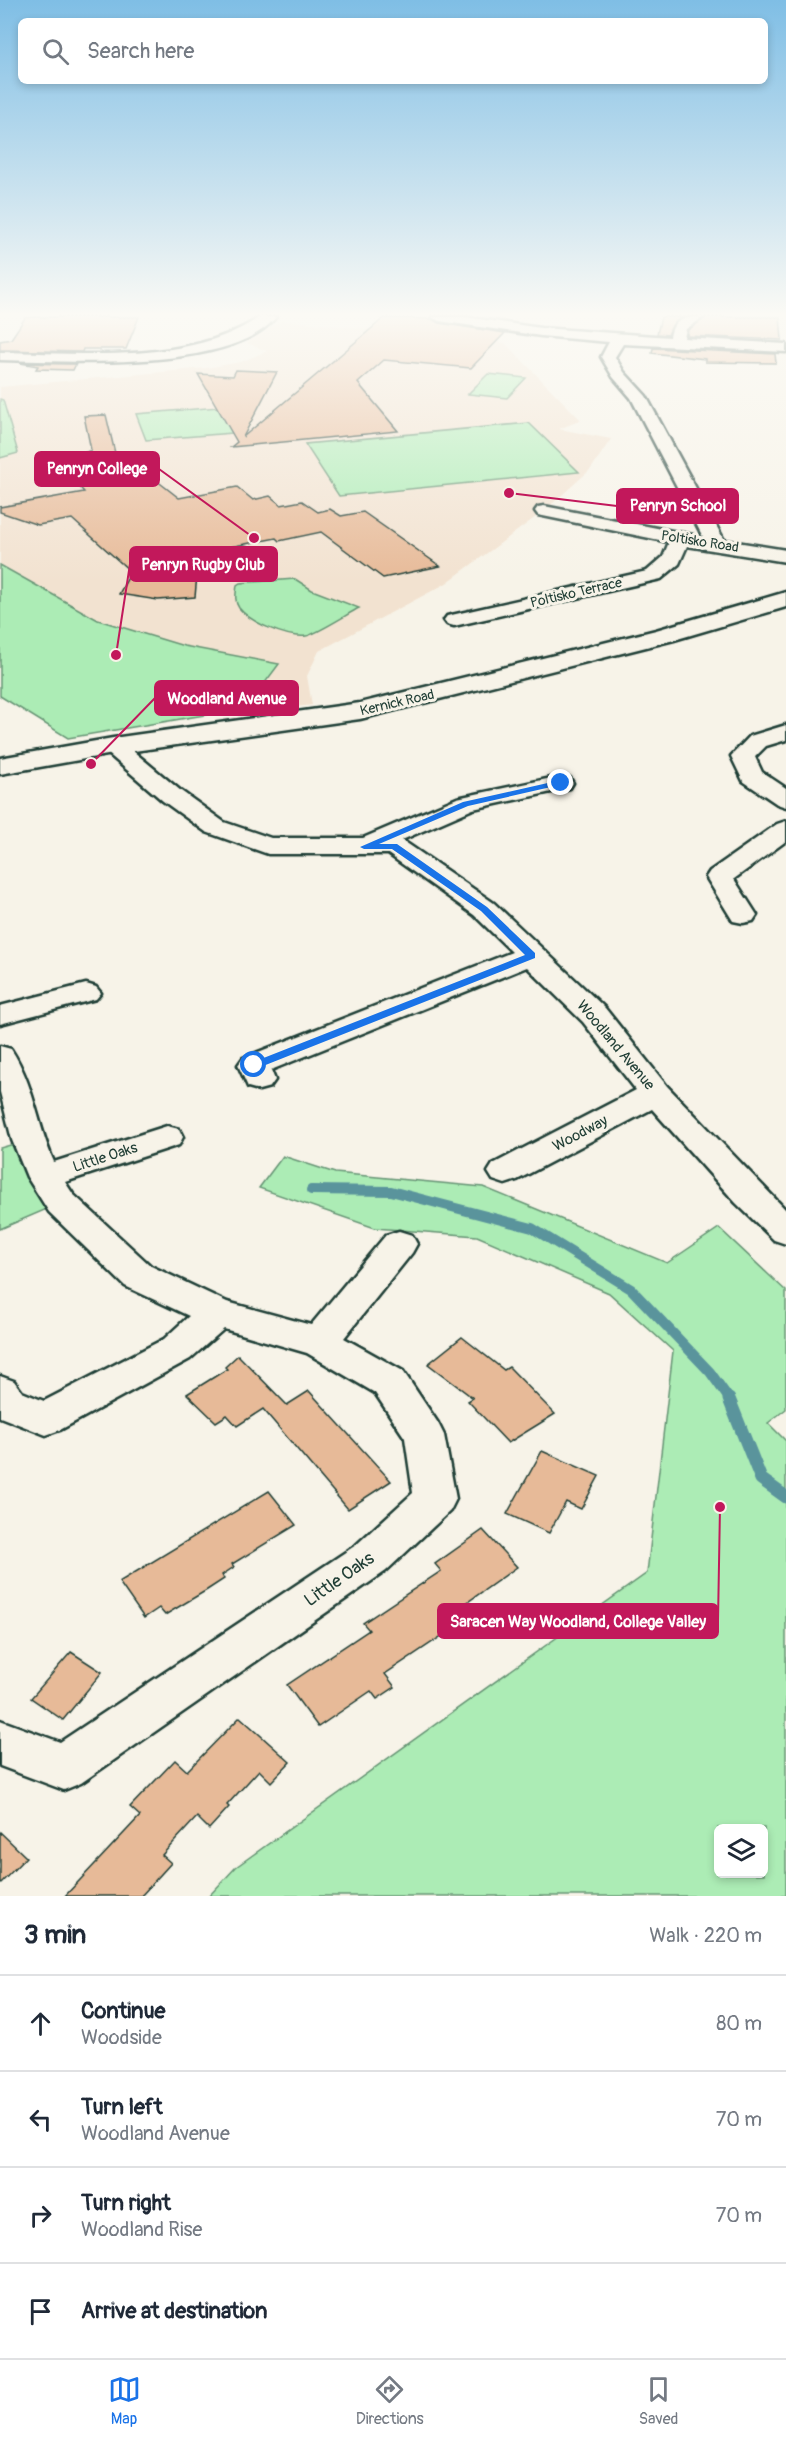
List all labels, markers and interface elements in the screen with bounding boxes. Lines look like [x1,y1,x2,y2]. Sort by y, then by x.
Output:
search box [18,18,768,84]
icon: search [39,35,72,68]
text: Search here [87,37,194,65]
callout: Penryn College [35,452,159,486]
text: Penryn College [47,459,148,479]
callout: Penryn School [617,489,738,523]
text: Penryn School [630,496,726,516]
street label: Poltisko Road [660,527,740,556]
callout: Penryn Rugby Club [130,547,277,581]
text: Penryn Rugby Club [141,555,265,575]
street label: Poltisko Terrace [529,574,624,611]
callout: Woodland Avenue [155,681,298,715]
street label: Kernick Road [358,686,436,719]
text: Woodland Avenue [167,689,288,709]
route end [547,769,573,795]
street label: Woodland Avenue [572,996,659,1095]
route start [240,1051,266,1077]
street label: Woodway [549,1111,612,1156]
street label: Little Oaks [70,1138,140,1177]
street label: Little Oaks [300,1547,379,1612]
callout: Saracen Way Woodland, College Valley [438,1604,718,1638]
text: Saracen Way Woodland, College Valley [450,1612,706,1632]
map controls [714,1824,768,1878]
button: layers [714,1824,768,1878]
text: 3 min [24,1919,86,1951]
text: Walk · 220 m [649,1923,762,1948]
text: Continue [81,1997,165,2025]
icon: ahead [24,2007,57,2040]
text: 80 m [716,2011,762,2036]
text: Woodside [81,2025,162,2050]
text: Turn left [81,2093,163,2121]
icon: left [24,2103,57,2136]
text: 70 m [716,2107,762,2132]
text: Woodland Avenue [81,2121,230,2146]
text: Turn right [81,2189,171,2217]
icon: right [24,2199,57,2232]
text: 70 m [716,2203,762,2228]
text: Woodland Rise [81,2217,202,2242]
icon: arrive [24,2295,57,2328]
text: Arrive at destination [81,2297,267,2325]
tab: Map [108,2373,141,2429]
tab: Directions [356,2373,424,2429]
tab: Saved [639,2373,678,2429]

